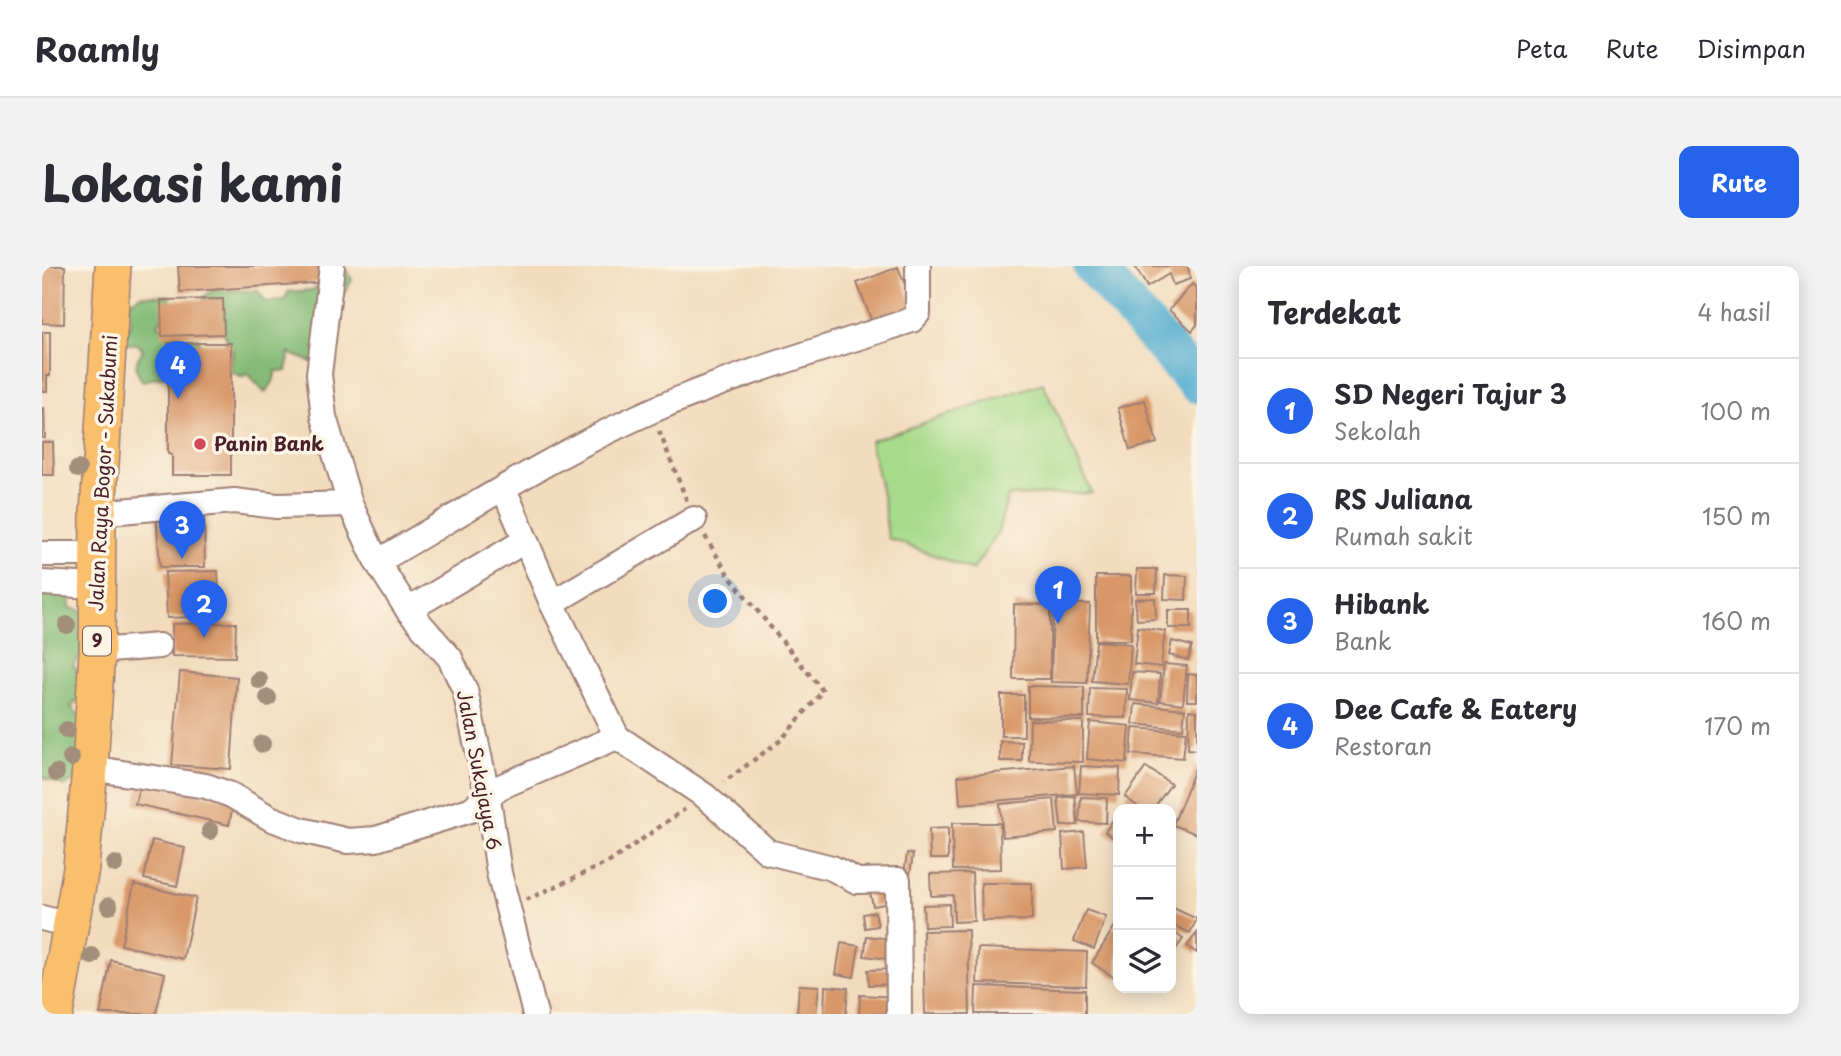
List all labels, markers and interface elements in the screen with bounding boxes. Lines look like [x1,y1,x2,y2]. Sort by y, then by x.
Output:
text: Roamly [35,23,160,73]
text: Peta [1516,30,1568,66]
text: Rute [1606,30,1658,66]
text: Disimpan [1696,30,1806,66]
text: Lokasi kami [42,145,343,219]
button: Rute [1679,146,1799,218]
text: Terdekat [1267,289,1402,334]
text: 4 hasil [1697,294,1771,329]
street label: Jalan Raya Bogor - Sukabumi [81,334,123,612]
pin: 4 [155,341,201,399]
text: SD Negeri Tajur 3 [1334,374,1567,413]
text: 1 [1285,393,1296,428]
text: 100 m [1701,393,1771,428]
text: Sekolah [1334,413,1421,448]
place label: Panin Bank [214,429,324,457]
marker: Panin Bank [192,436,208,452]
text: RS Juliana [1334,479,1473,518]
text: 2 [1282,498,1298,533]
text: 150 m [1702,498,1771,533]
pin: 3 [159,501,205,559]
text: Rumah sakit [1334,518,1473,553]
pin: 1 [1035,566,1081,624]
pin: 2 [181,580,227,638]
your location [698,584,732,618]
text: Hibank [1334,584,1430,623]
text: 3 [1282,603,1298,638]
text: 160 m [1702,603,1771,638]
text: Bank [1334,623,1392,658]
road number: 9 [83,626,111,656]
street label: Jalan Sukajaya 6 [451,687,509,852]
text: Dee Cafe & Eatery [1334,689,1577,728]
text: 4 [1282,708,1298,743]
text: 170 m [1704,708,1771,743]
text: Restoran [1334,728,1432,763]
map controls [1113,804,1176,993]
button: + [1113,804,1176,867]
button: − [1113,867,1176,930]
button: layers [1113,930,1176,993]

